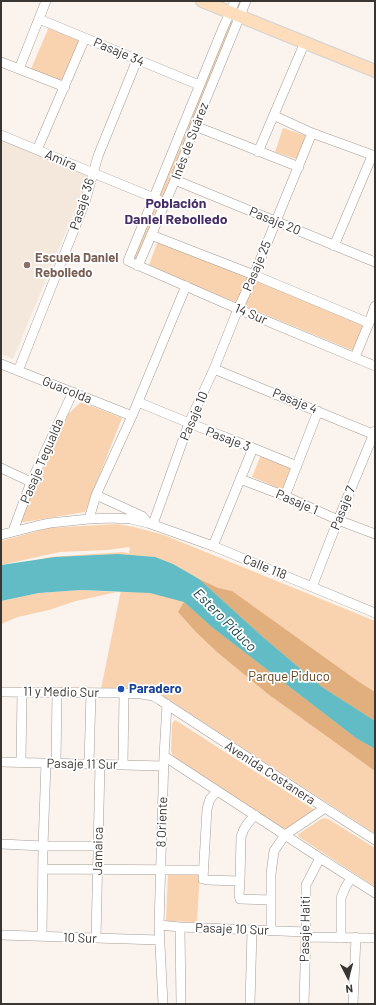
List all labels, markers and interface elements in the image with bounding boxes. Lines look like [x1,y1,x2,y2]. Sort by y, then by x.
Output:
street label: Pasaje 34 [91,34,147,70]
street label: Inés de Suárez [168,100,212,182]
street label: Amira [43,146,79,174]
street label: Pasaje 36 [66,176,98,232]
district label: Población Daniel Rebolledo [124,195,228,228]
street label: Pasaje 20 [247,204,303,238]
street label: Pasaje 25 [239,238,275,294]
place label: Escuela Daniel Rebolledo [35,250,118,281]
marker: Escuela Daniel Rebolledo [22,260,32,270]
street label: 14 Sur [232,300,270,328]
street label: Guacolda [40,373,94,407]
street label: Pasaje 4 [270,385,320,417]
street label: Pasaje 10 [177,389,211,443]
street label: Pasaje Tegualda [17,416,67,506]
street label: Pasaje 3 [203,423,253,455]
street label: Pasaje 7 [327,484,359,532]
street label: Pasaje 1 [273,486,321,518]
street label: Calle 118 [241,551,289,583]
water label: Estero Piduco [190,585,260,655]
park label: Parque Piduco [248,669,330,685]
place label: Paradero [129,681,182,697]
street label: 11 y Medio Sur [23,684,99,700]
marker: Paradero [116,684,126,694]
street label: Avenida Costanera [222,738,318,808]
street label: Pasaje 11 Sur [46,756,118,772]
street label: 8 Oriente [153,796,171,848]
street label: Jamaica [90,827,106,875]
street label: Pasaje Haiti [297,896,313,962]
street label: Pasaje 10 Sur [195,920,269,938]
street label: 10 Sur [63,930,97,946]
north arrow [328,957,368,997]
text: N [345,983,354,996]

